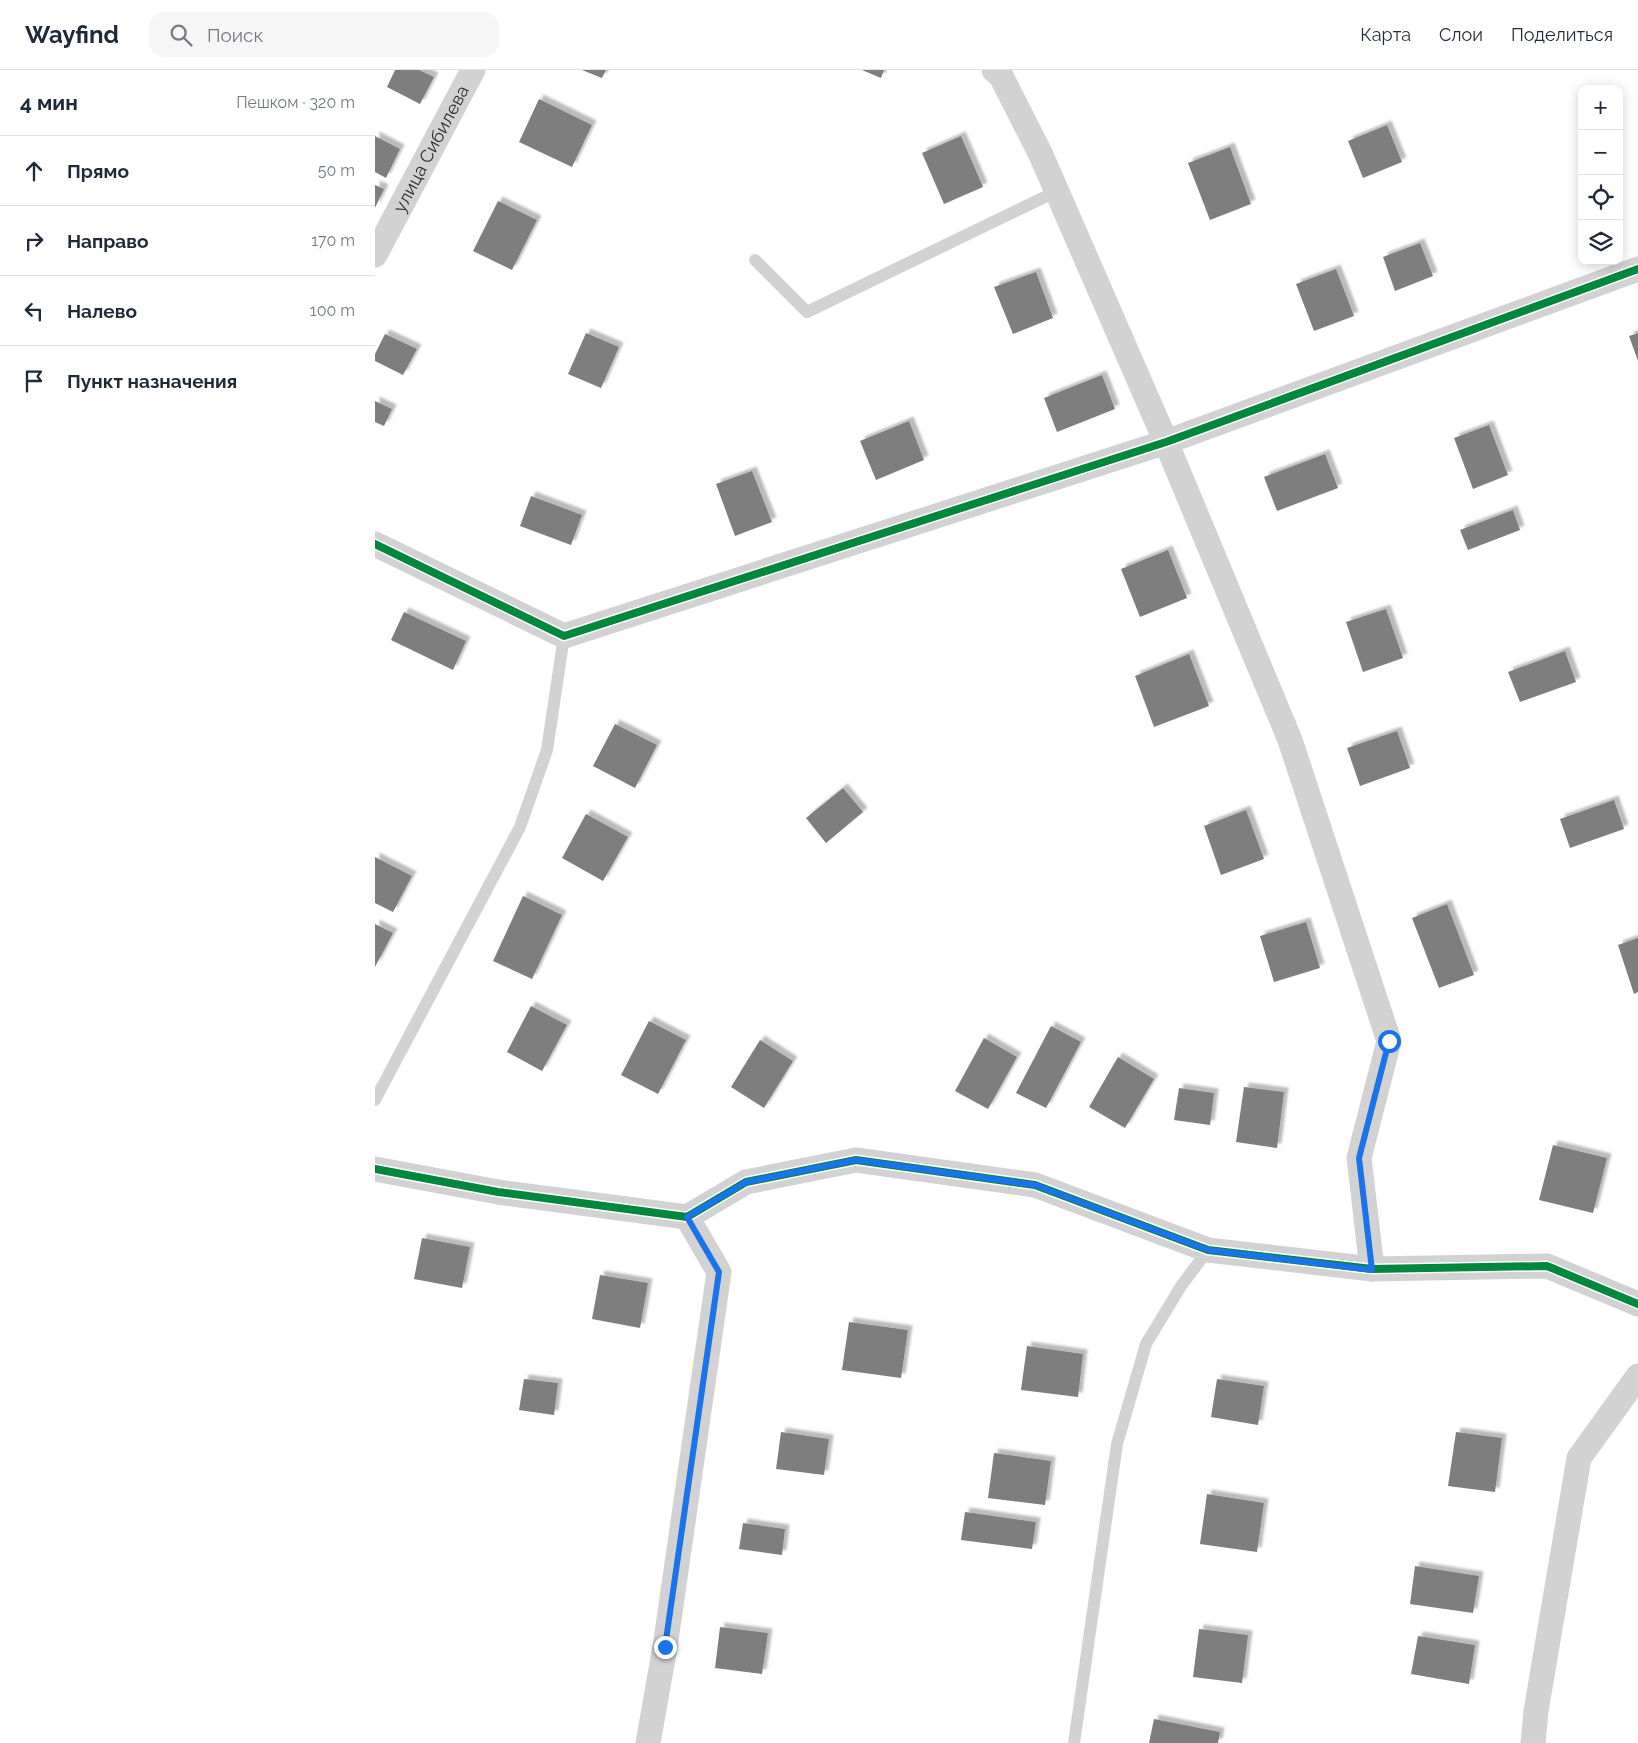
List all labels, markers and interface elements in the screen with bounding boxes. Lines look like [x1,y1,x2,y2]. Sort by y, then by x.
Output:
search box [149,12,499,57]
text: Wayfind [25,20,119,49]
icon: search [167,21,195,49]
text: Поиск [207,24,263,46]
text: Карта [1360,24,1411,45]
text: Слои [1439,24,1483,45]
text: Поделиться [1511,24,1613,45]
street label: улица Сибилева [389,82,473,216]
map controls [1578,85,1623,265]
button: + [1578,85,1623,130]
text: 4 мин [20,90,78,115]
text: Пешком · 320 m [236,93,355,112]
button: − [1578,130,1623,175]
icon: ahead [20,157,48,185]
text: Прямо [67,160,129,182]
text: 50 m [318,161,355,180]
button: locate [1578,175,1623,220]
button: layers [1578,220,1623,265]
icon: right [20,227,48,255]
text: Направо [67,230,148,252]
text: 170 m [311,231,355,250]
icon: left [20,297,48,325]
text: Налево [67,300,137,322]
text: 100 m [310,301,355,320]
icon: arrive [20,367,48,395]
text: Пункт назначения [67,370,237,392]
route start [1378,1030,1401,1053]
route end [654,1636,677,1659]

